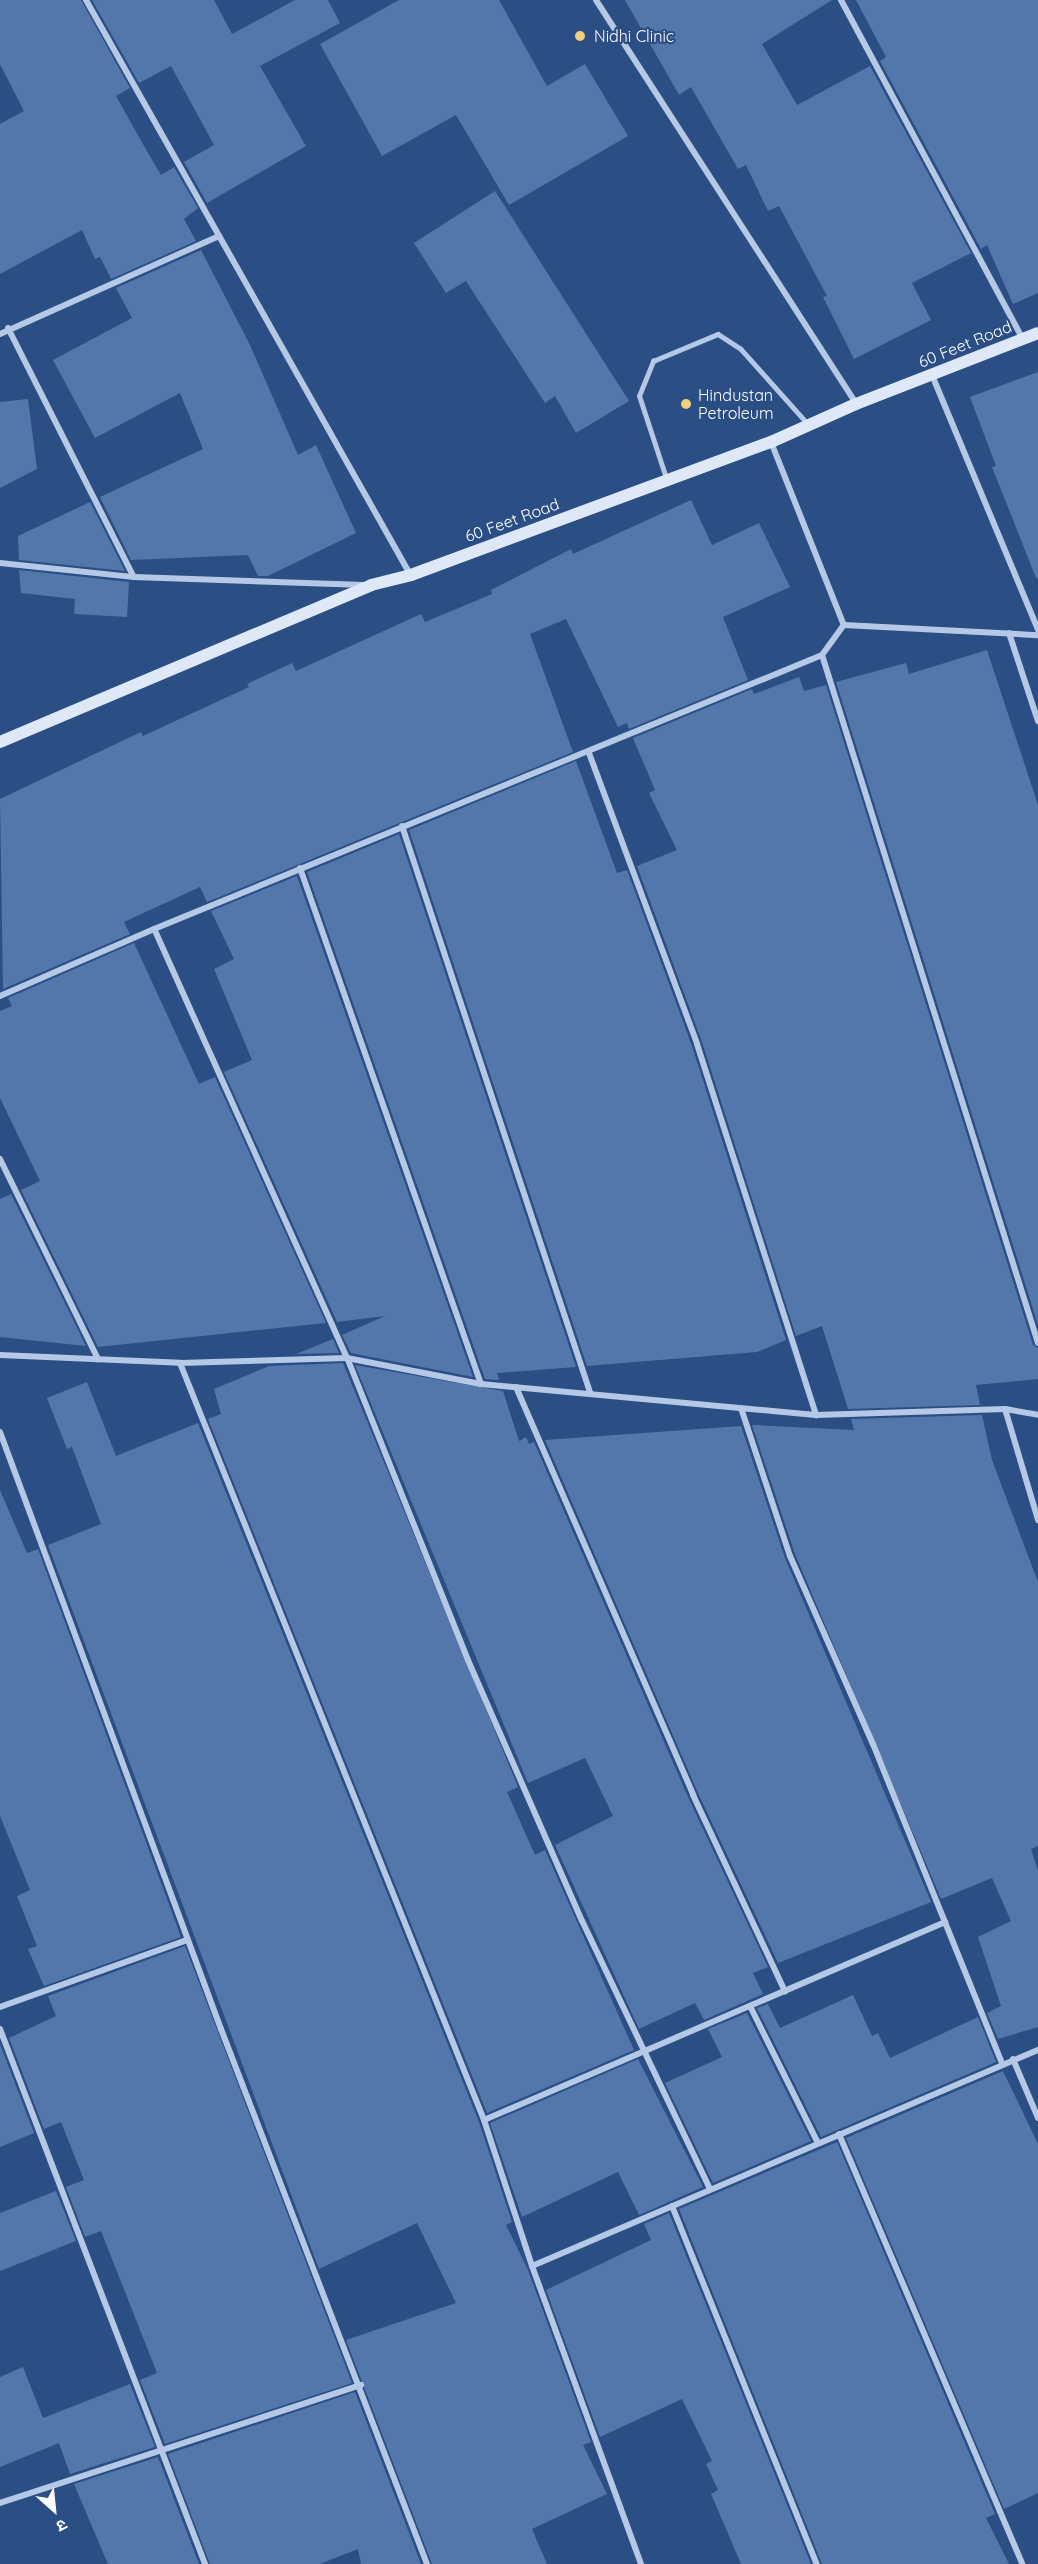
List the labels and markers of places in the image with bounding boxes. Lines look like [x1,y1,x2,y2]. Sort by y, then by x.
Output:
place label: Nidhi Clinic [594,26,674,46]
marker: Nidhi Clinic [571,27,589,45]
place label: Hindustan Petroleum [698,385,774,423]
marker: Hindustan Petroleum [679,397,693,411]

